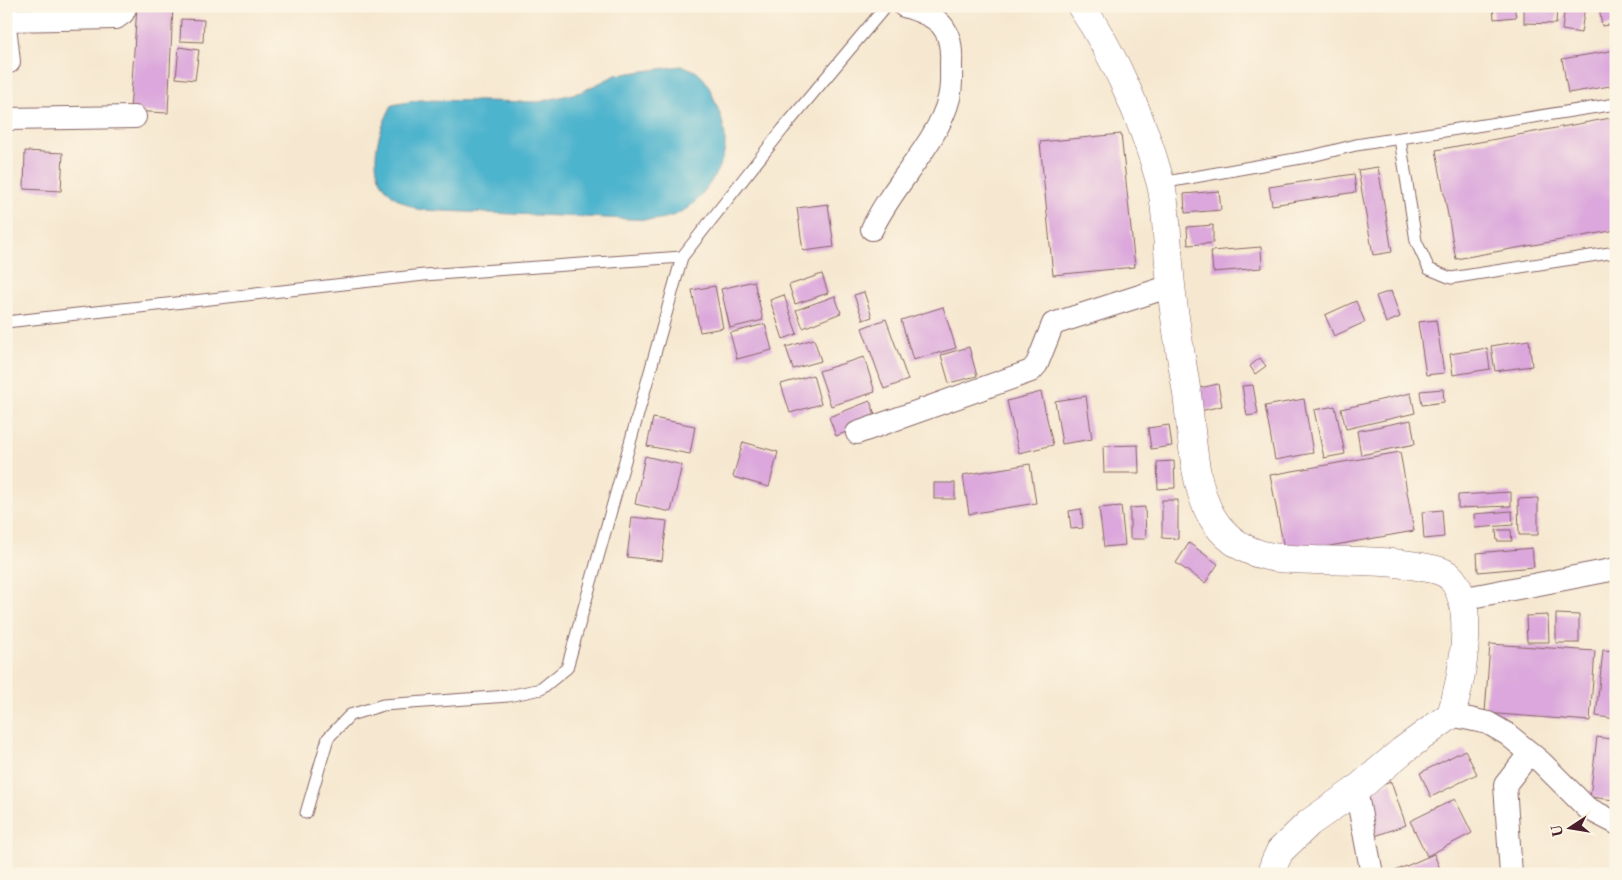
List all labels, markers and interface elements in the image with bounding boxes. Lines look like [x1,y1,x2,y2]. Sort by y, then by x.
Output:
north arrow [1544,802,1594,852]
text: U [1547,823,1567,838]

